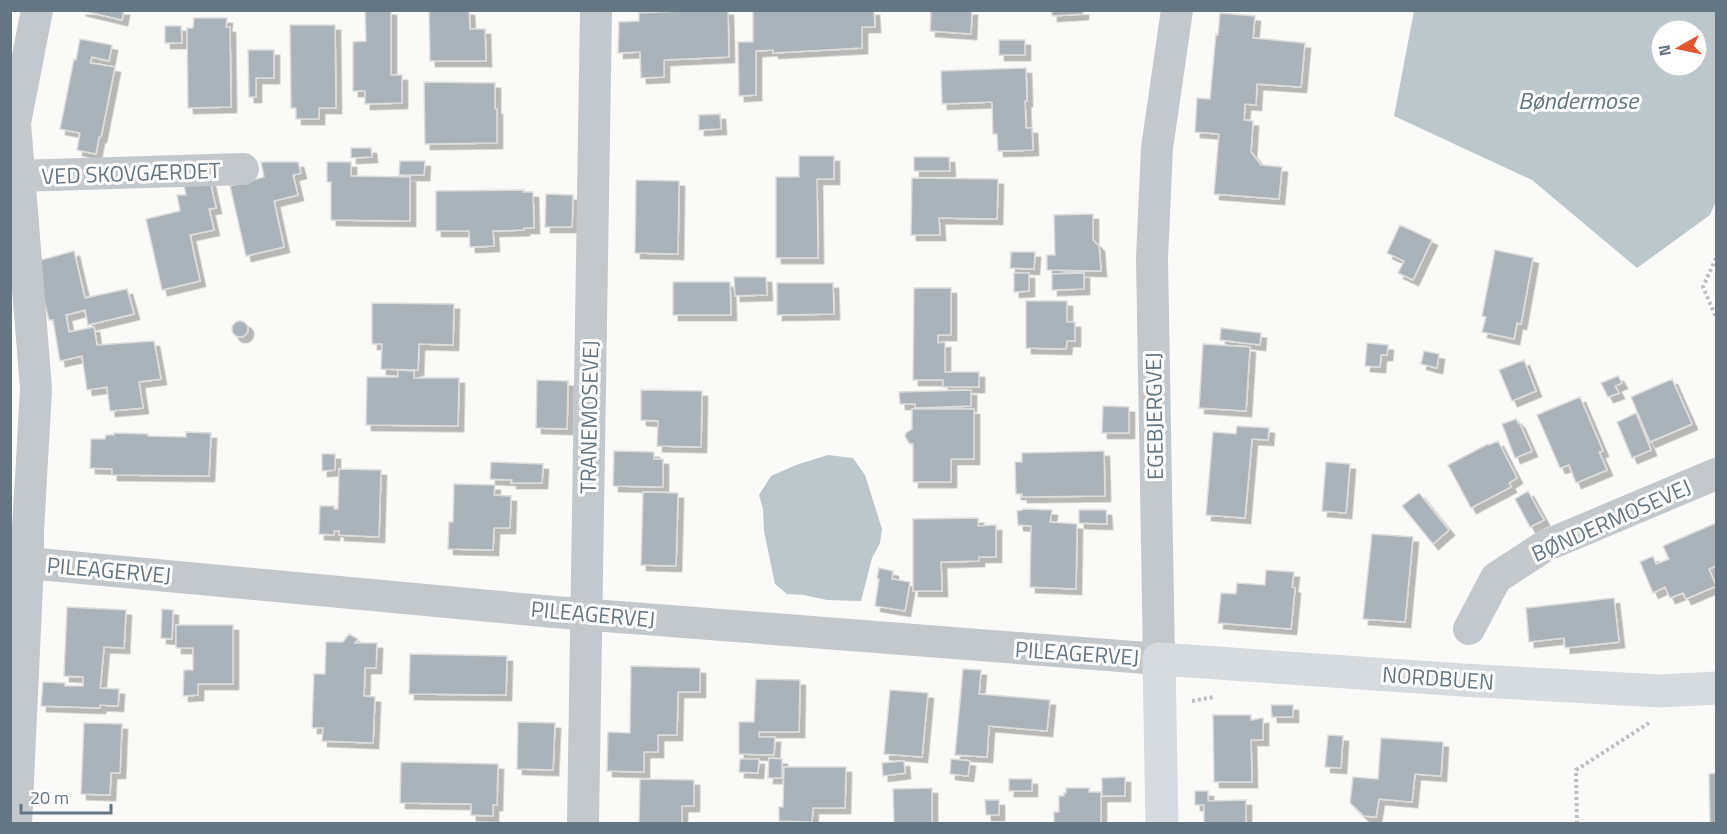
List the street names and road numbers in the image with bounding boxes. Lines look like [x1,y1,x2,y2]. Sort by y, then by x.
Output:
street label: VED SKOVGÆRDET [41,153,222,193]
street label: TRANEMOSEVEJ [571,340,607,494]
street label: EGEBJERGVEJ [1136,352,1172,480]
street label: BØNDERMOSEVEJ [1526,470,1696,570]
street label: PILEAGERVEJ [46,548,172,592]
street label: PILEAGERVEJ [530,592,656,636]
street label: PILEAGERVEJ [1014,632,1140,674]
street label: NORDBUEN [1381,657,1495,699]

